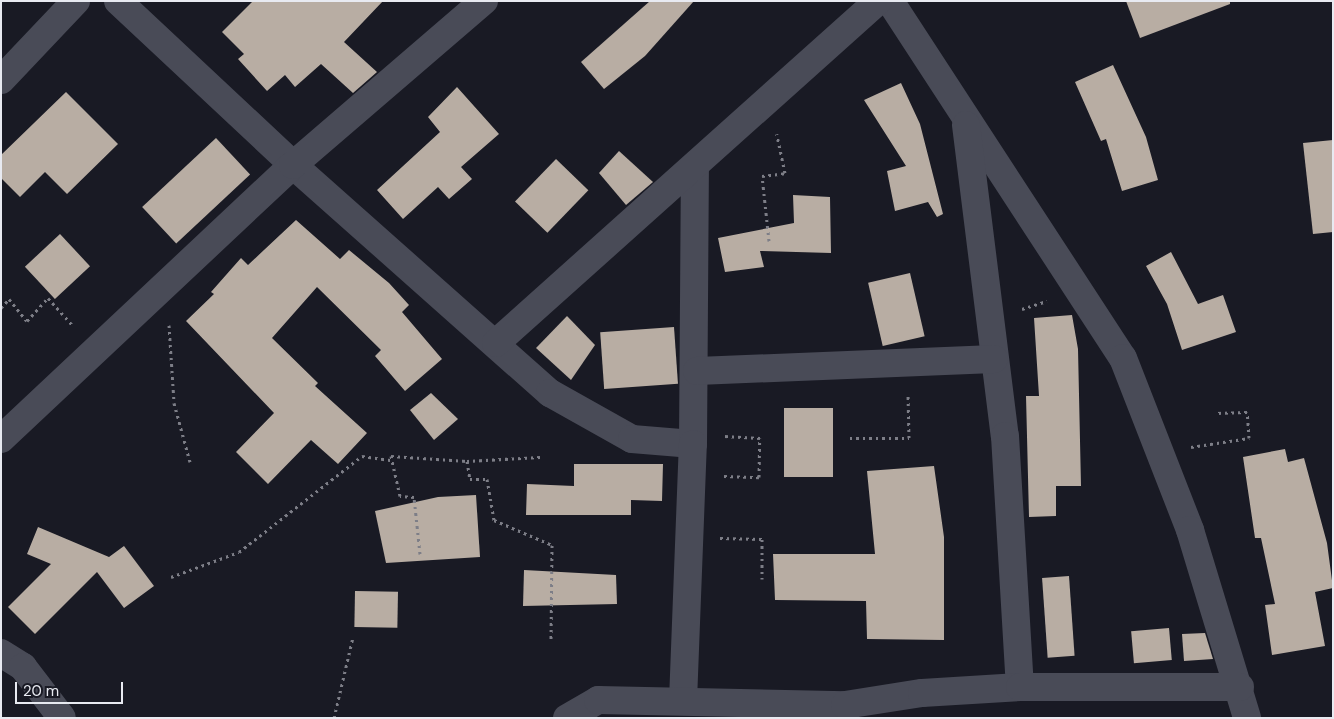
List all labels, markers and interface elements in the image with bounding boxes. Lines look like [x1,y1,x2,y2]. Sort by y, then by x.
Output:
scale bar [18,672,125,704]
text: 20 m [23,681,59,701]

